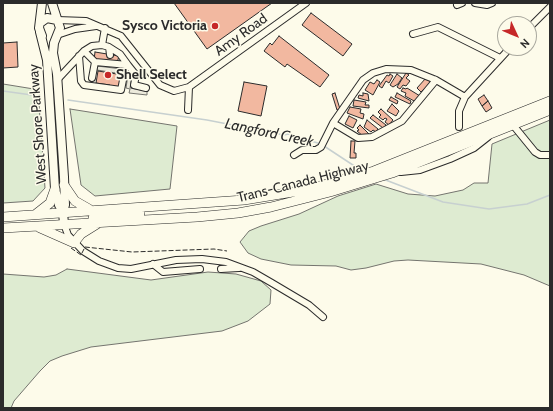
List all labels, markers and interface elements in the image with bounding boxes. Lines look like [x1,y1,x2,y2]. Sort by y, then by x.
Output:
street label: Amy Road [211,10,271,60]
north arrow [497,16,537,56]
place label: Sysco Victoria [122,18,207,34]
marker: Sysco Victoria [210,21,220,31]
text: N [517,36,533,51]
street label: West Shore Parkway [25,63,51,185]
place label: Shell Select [116,67,187,83]
marker: Shell Select [103,70,113,80]
water label: Langford Creek [223,115,315,151]
street label: Trans-Canada Highway [235,158,371,206]

